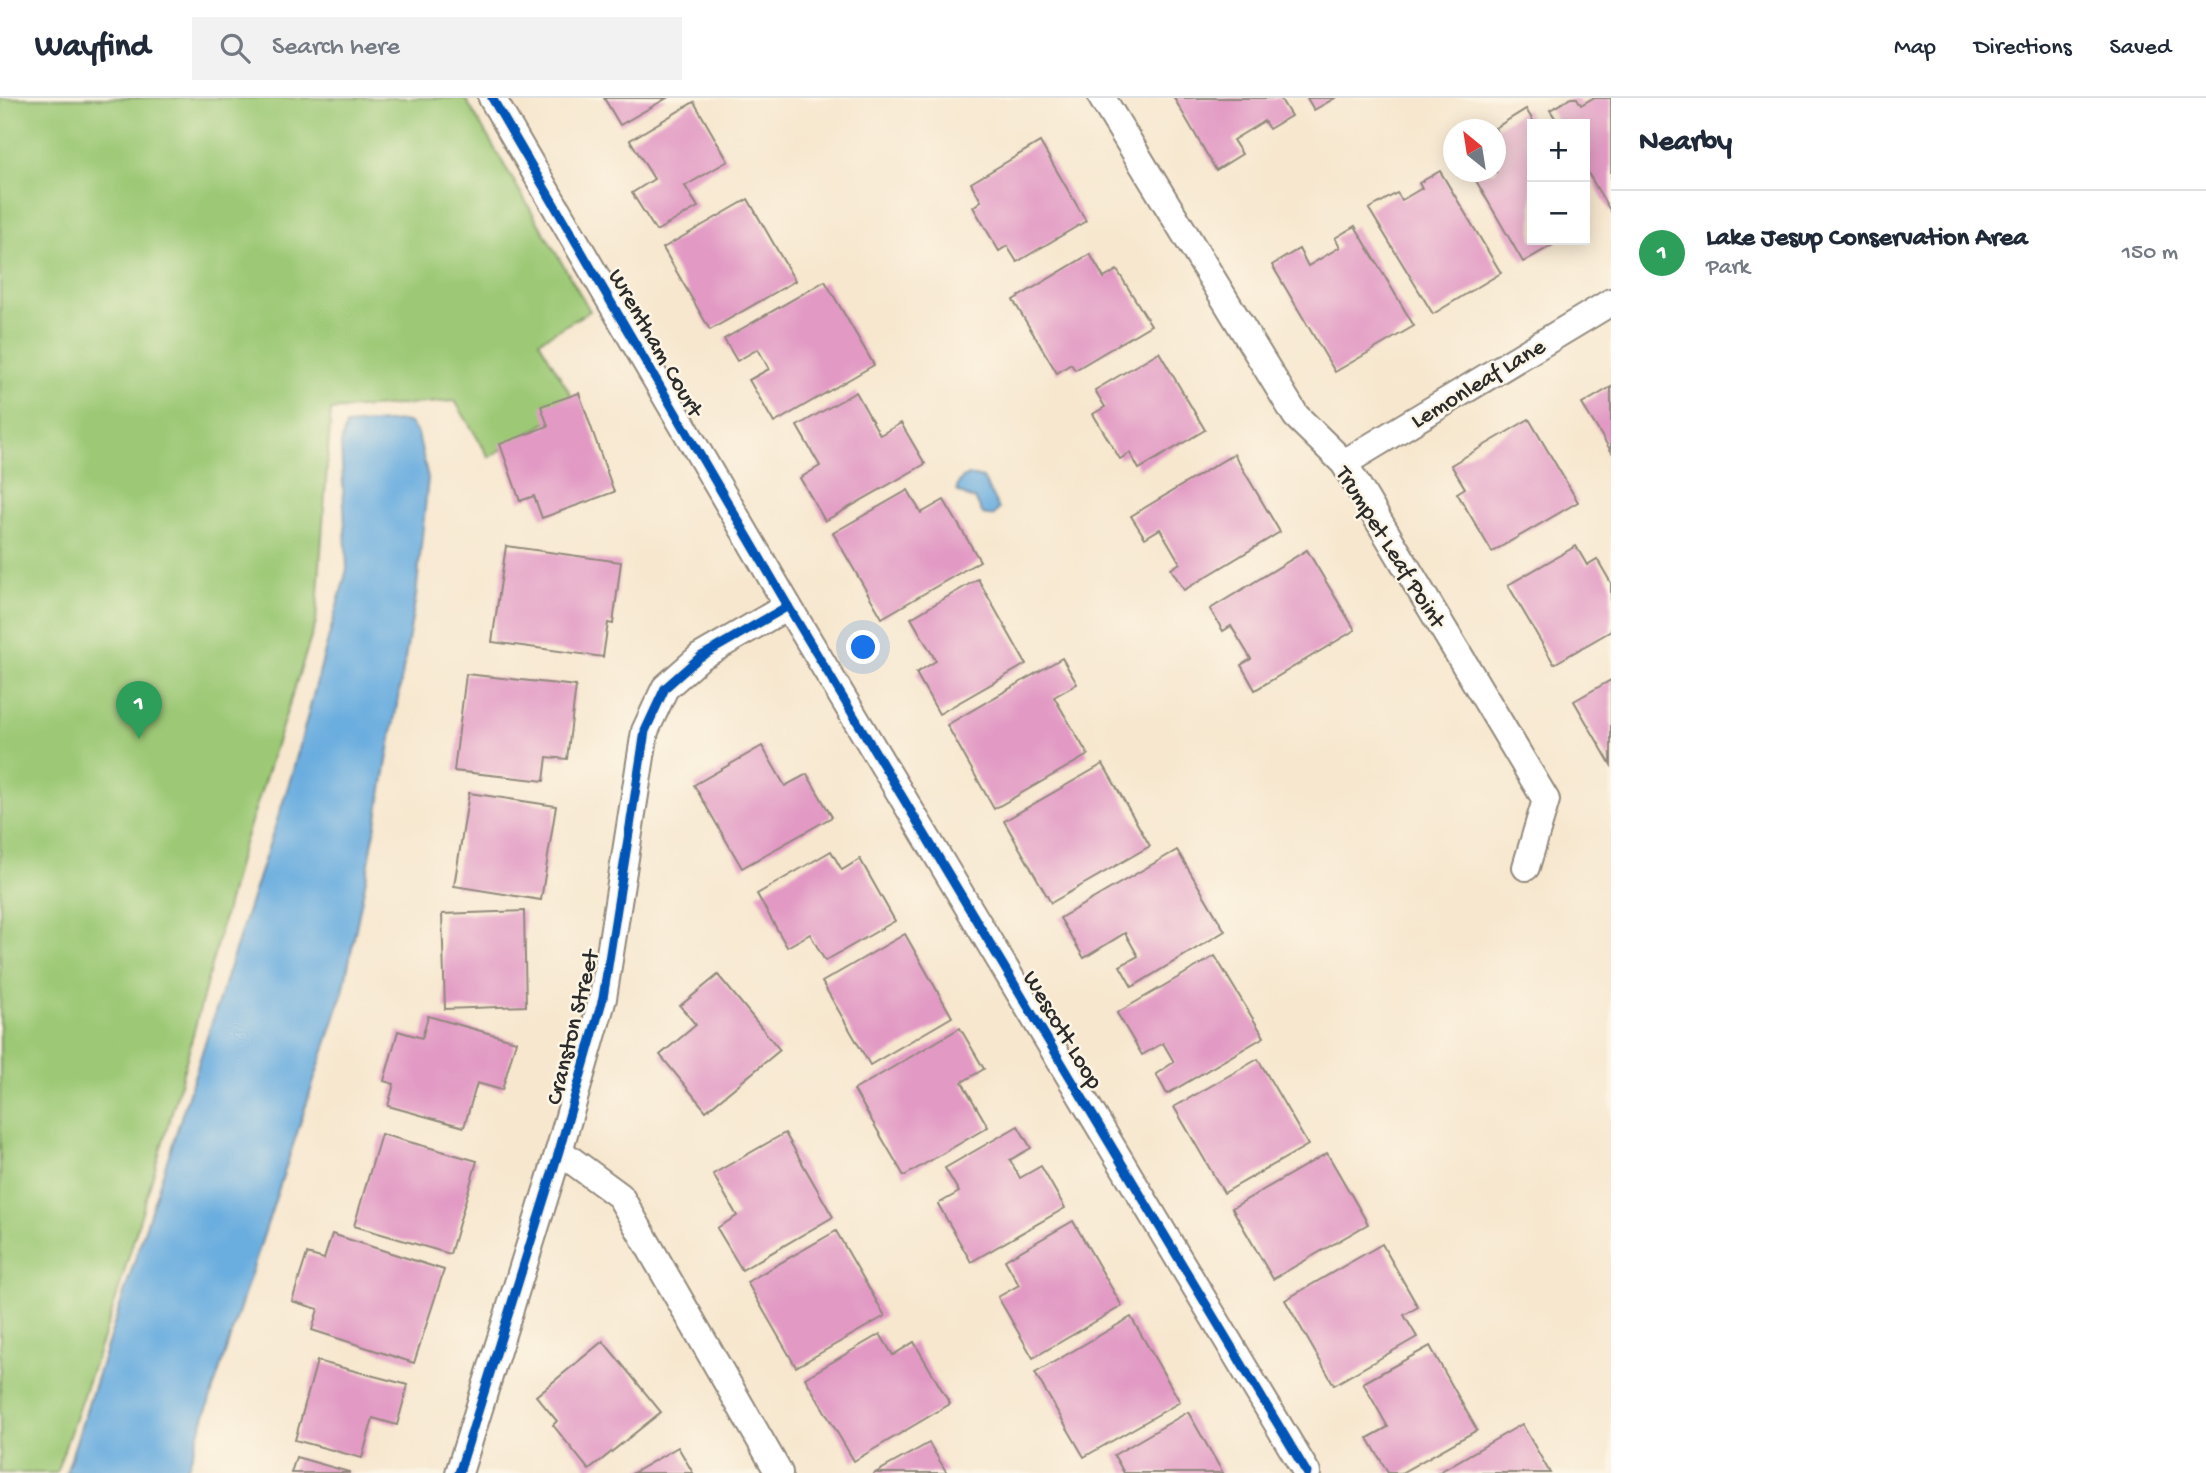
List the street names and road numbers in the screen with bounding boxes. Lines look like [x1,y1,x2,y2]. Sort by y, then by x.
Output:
street label: Wrentham Court [600,264,709,425]
street label: Lemonleaf Lane [1406,333,1552,437]
street label: Trumpet Leaf Point [1327,460,1452,636]
street label: Cranston Street [541,945,608,1108]
street label: Wescott Loop [1014,966,1108,1095]

